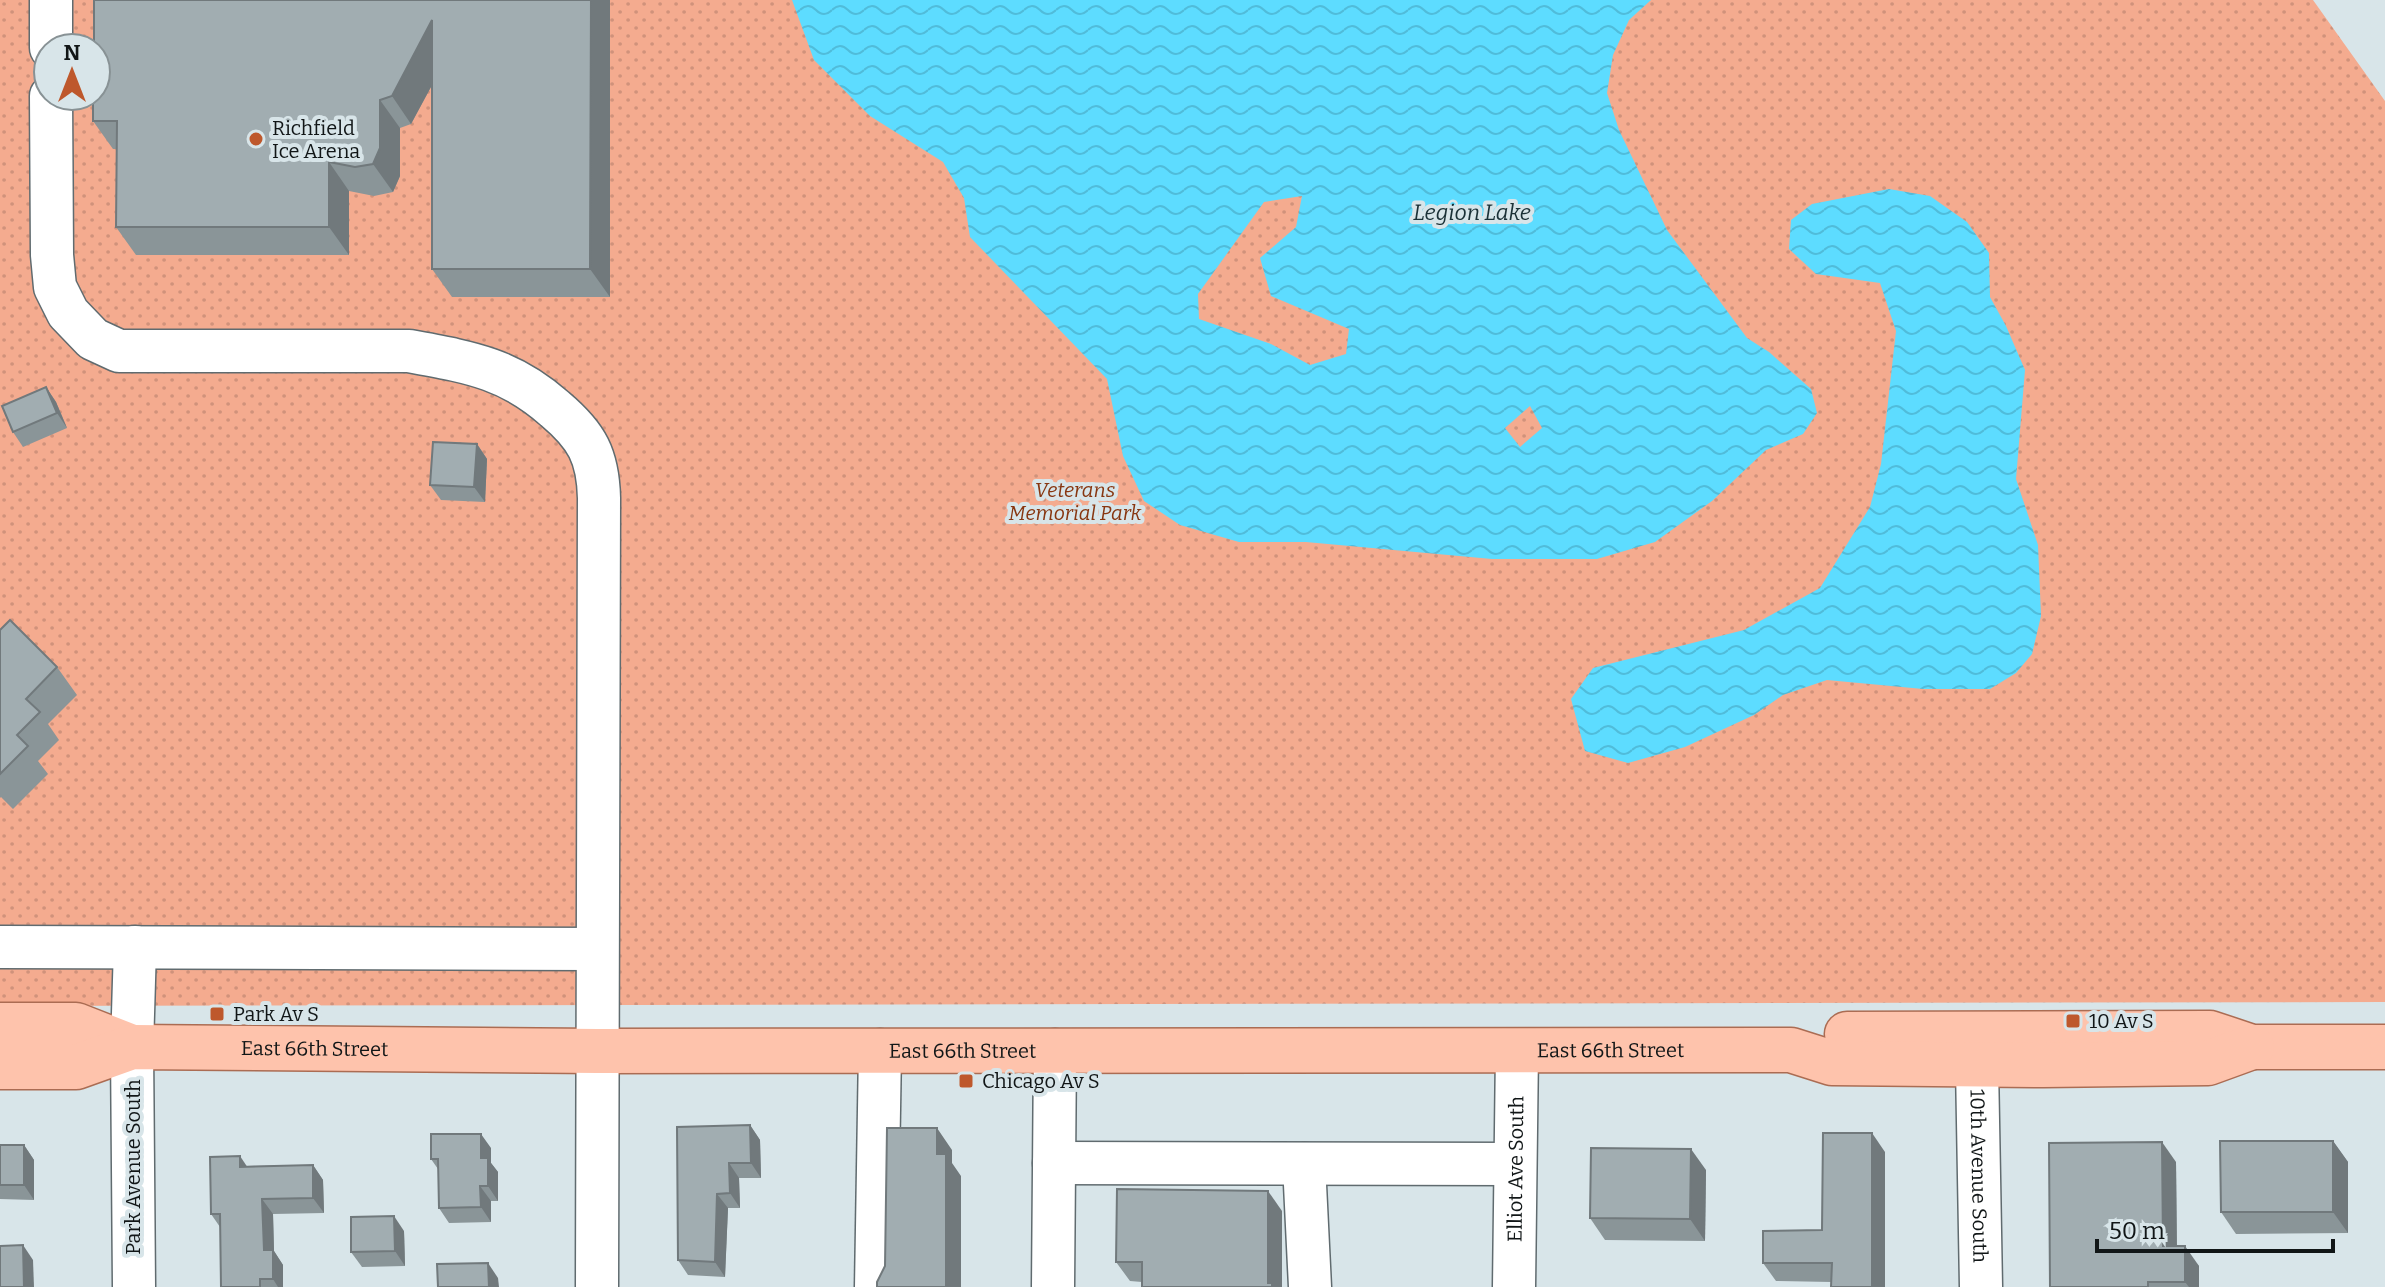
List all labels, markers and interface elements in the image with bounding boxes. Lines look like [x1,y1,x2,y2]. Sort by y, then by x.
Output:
north arrow [32,32,112,112]
text: N [64,39,81,66]
place label: Richfield Ice Arena [272,116,360,163]
marker: Richfield Ice Arena [247,130,265,148]
water label: Legion Lake [1413,199,1531,226]
park label: Veterans Memorial Park [1009,478,1142,525]
place label: Park Av S [233,1002,319,1026]
marker: Park Av S [208,1005,226,1023]
place label: 10 Av S [2089,1009,2154,1033]
marker: 10 Av S [2064,1012,2082,1030]
street label: East 66th Street [241,1036,388,1061]
street label: East 66th Street [1537,1038,1684,1062]
street label: East 66th Street [889,1039,1036,1063]
place label: Chicago Av S [982,1069,1100,1093]
marker: Chicago Av S [957,1072,975,1090]
street label: Park Avenue South [121,1079,145,1255]
street label: 10th Avenue South [1965,1089,1993,1264]
street label: Elliot Ave South [1503,1095,1528,1242]
scale bar [2097,1203,2333,1253]
text: 50 m [2109,1217,2165,1245]

